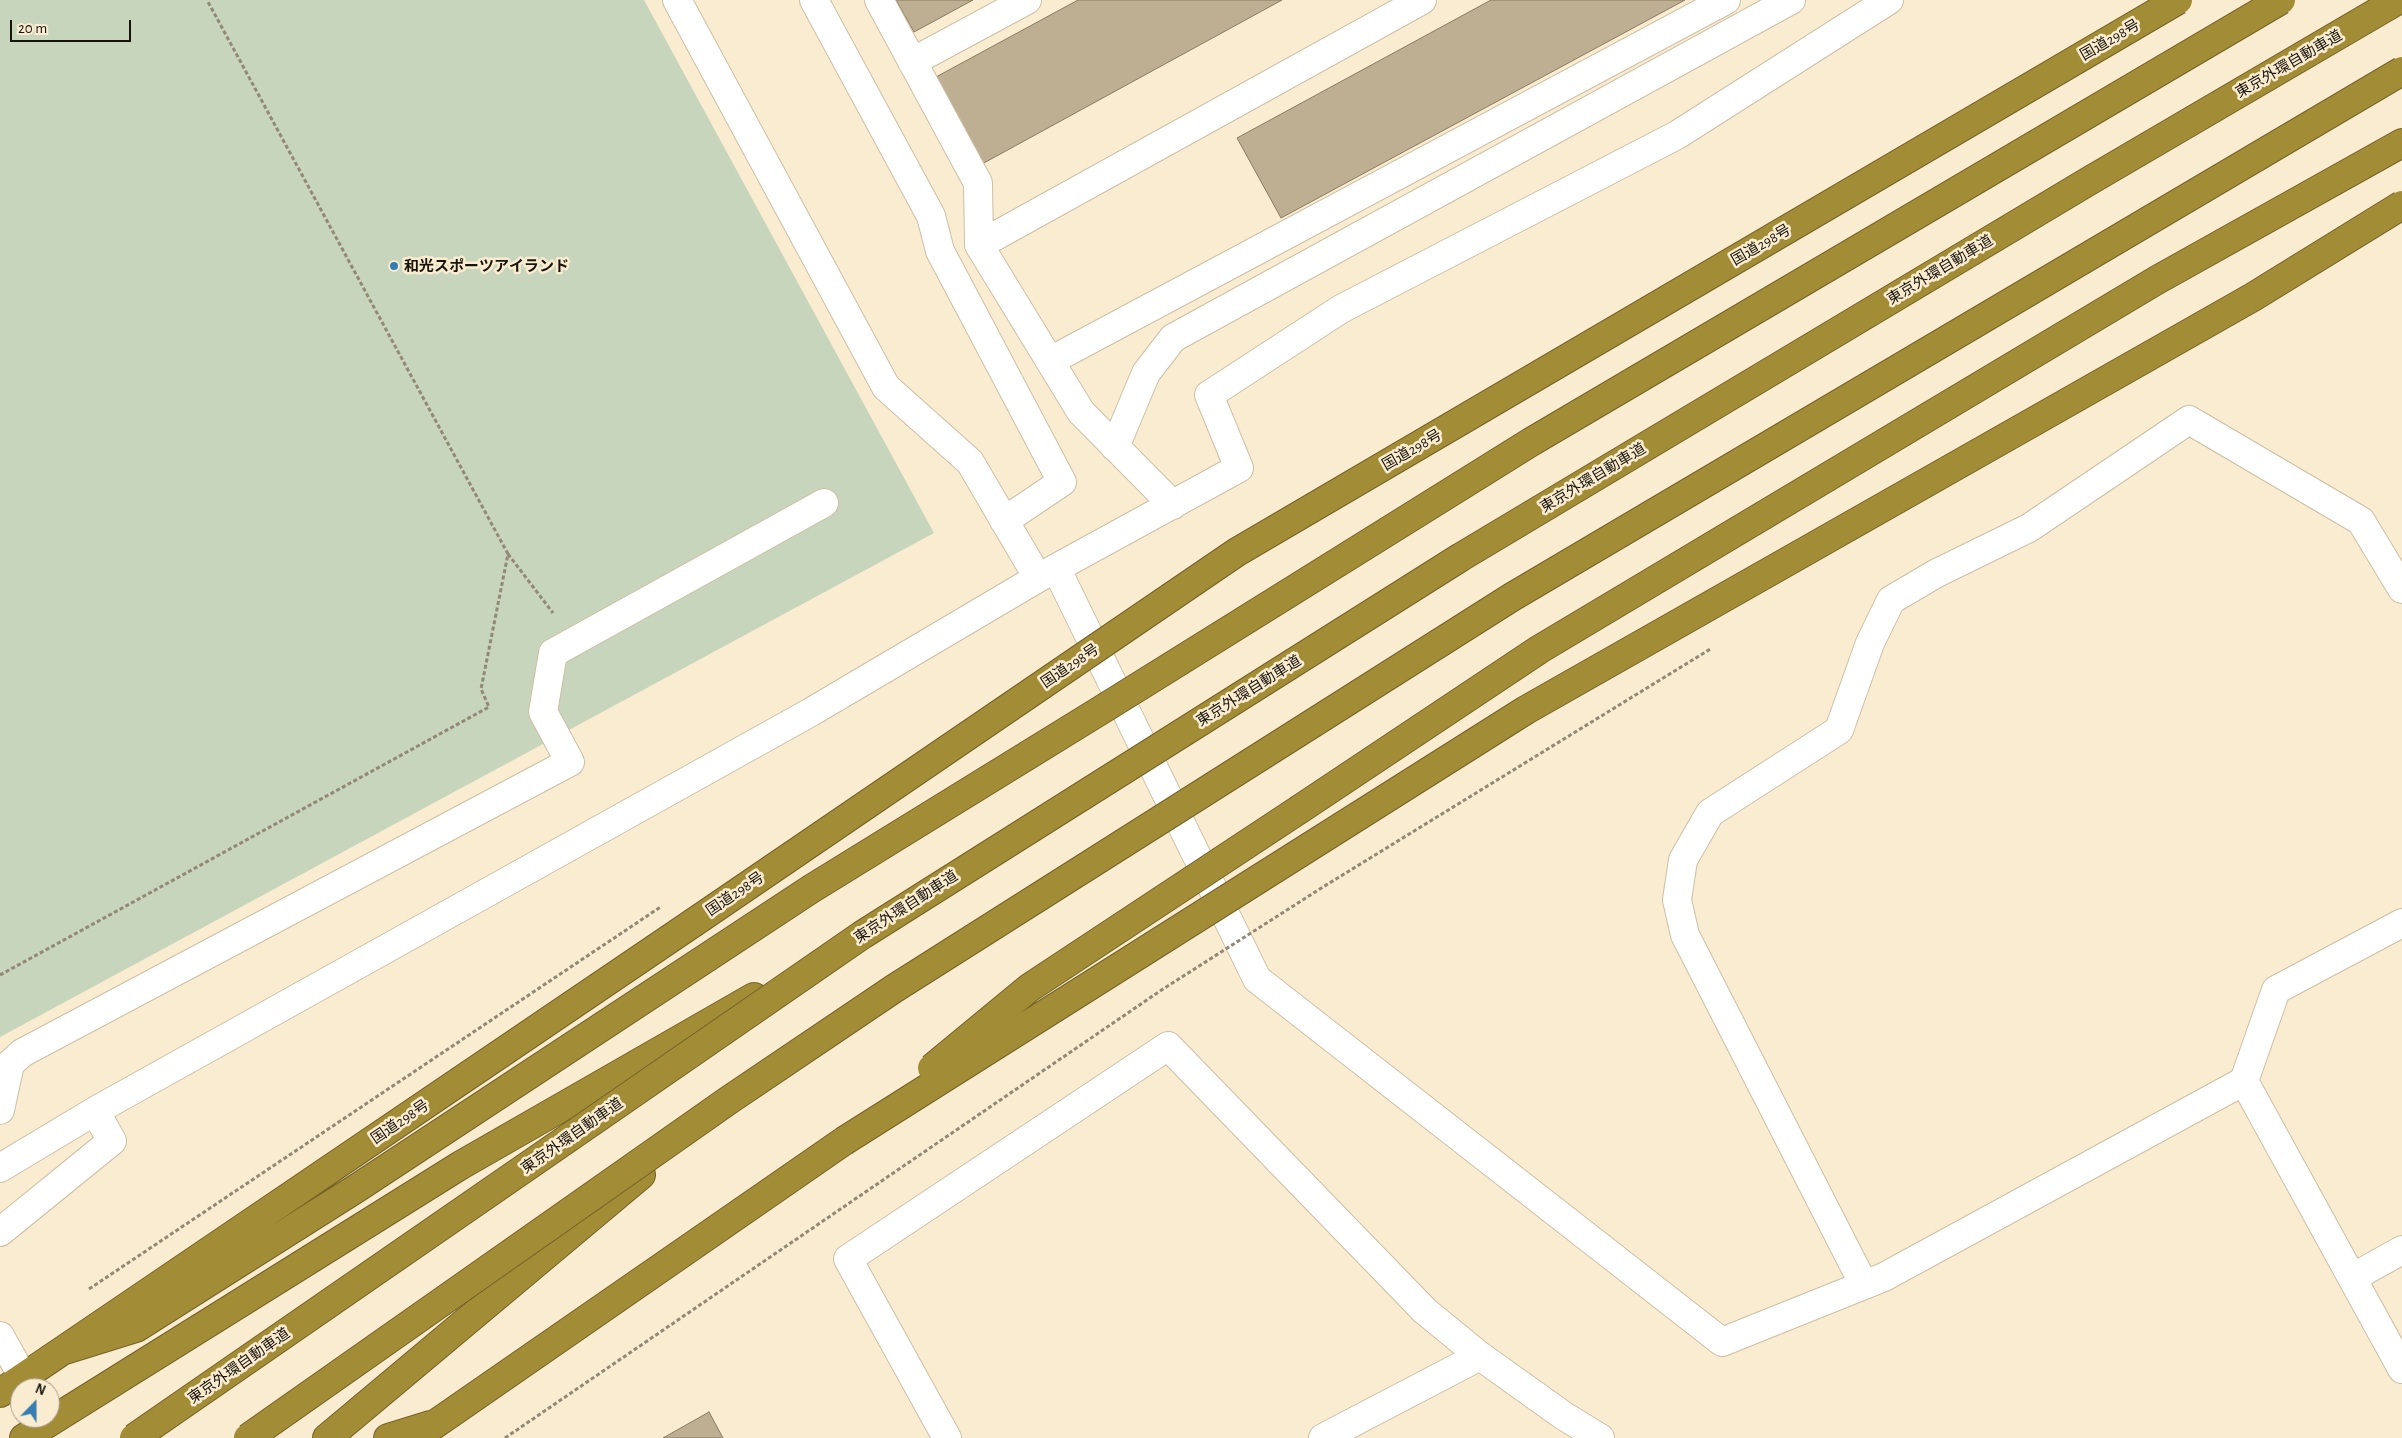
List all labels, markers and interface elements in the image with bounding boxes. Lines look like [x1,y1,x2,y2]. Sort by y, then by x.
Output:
scale bar [12,10,134,42]
street label: 国道298号 [2077,16,2143,64]
text: 20 m [18,21,47,36]
street label: 東京外環自動車道 [2233,26,2345,102]
street label: 国道298号 [1728,221,1794,269]
street label: 東京外環自動車道 [1884,231,1996,309]
place label: 和光スポーツアイランド [404,257,569,275]
marker: 和光スポーツアイランド [388,260,400,272]
street label: 国道298号 [1379,426,1445,474]
street label: 東京外環自動車道 [1537,439,1649,517]
street label: 国道298号 [1038,640,1102,692]
street label: 東京外環自動車道 [1193,652,1305,730]
street label: 東京外環自動車道 [851,867,961,947]
street label: 国道298号 [703,868,767,920]
street label: 東京外環自動車道 [518,1094,626,1178]
street label: 国道298号 [368,1096,432,1148]
street label: 東京外環自動車道 [185,1324,293,1408]
north arrow [10,1378,60,1428]
text: N [33,1382,47,1398]

